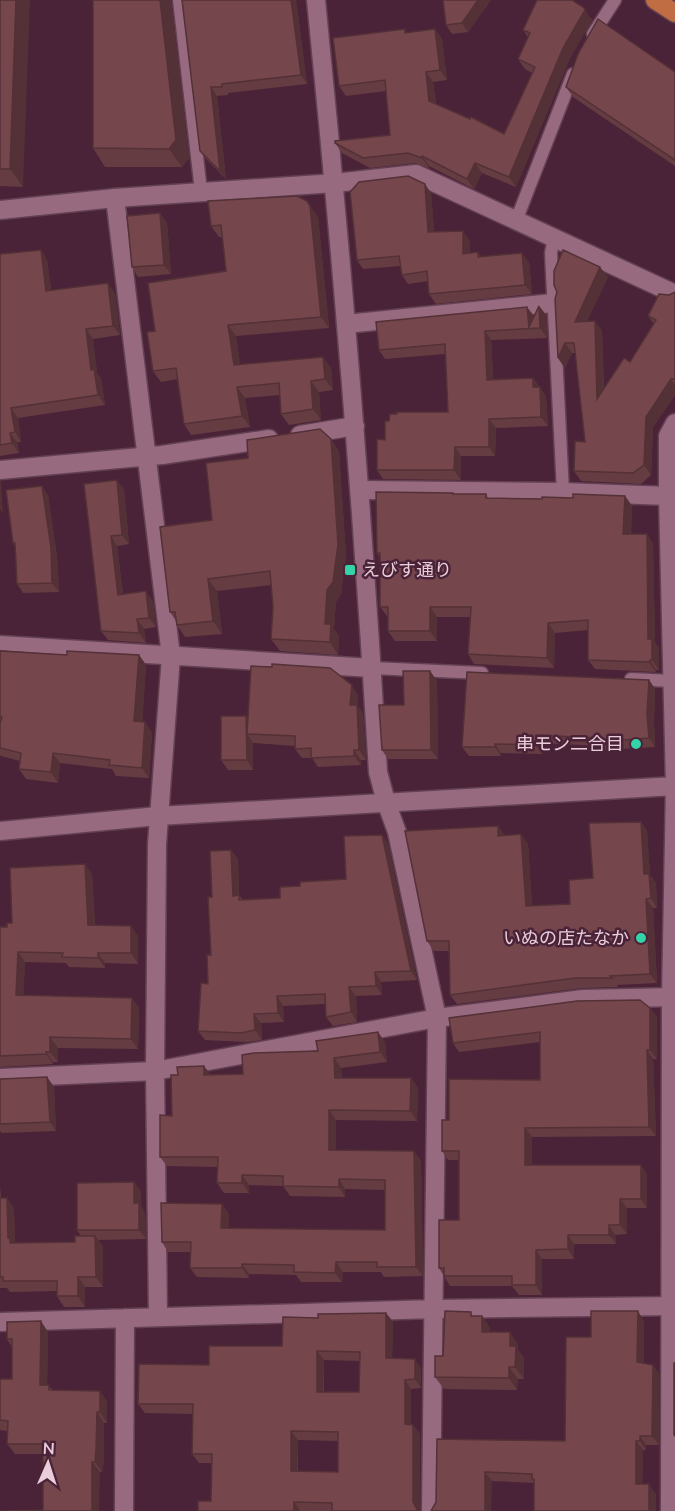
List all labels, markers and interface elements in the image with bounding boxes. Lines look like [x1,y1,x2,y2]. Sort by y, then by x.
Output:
place label: えびす通り [362,558,452,582]
marker: えびす通り [343,563,357,577]
place label: 串モン二合目 [516,732,624,756]
marker: 串モン二合目 [629,737,643,751]
place label: いぬの店たなか [503,926,629,950]
marker: いぬの店たなか [634,931,648,945]
north arrow [18,1433,78,1493]
text: N [42,1438,55,1460]

